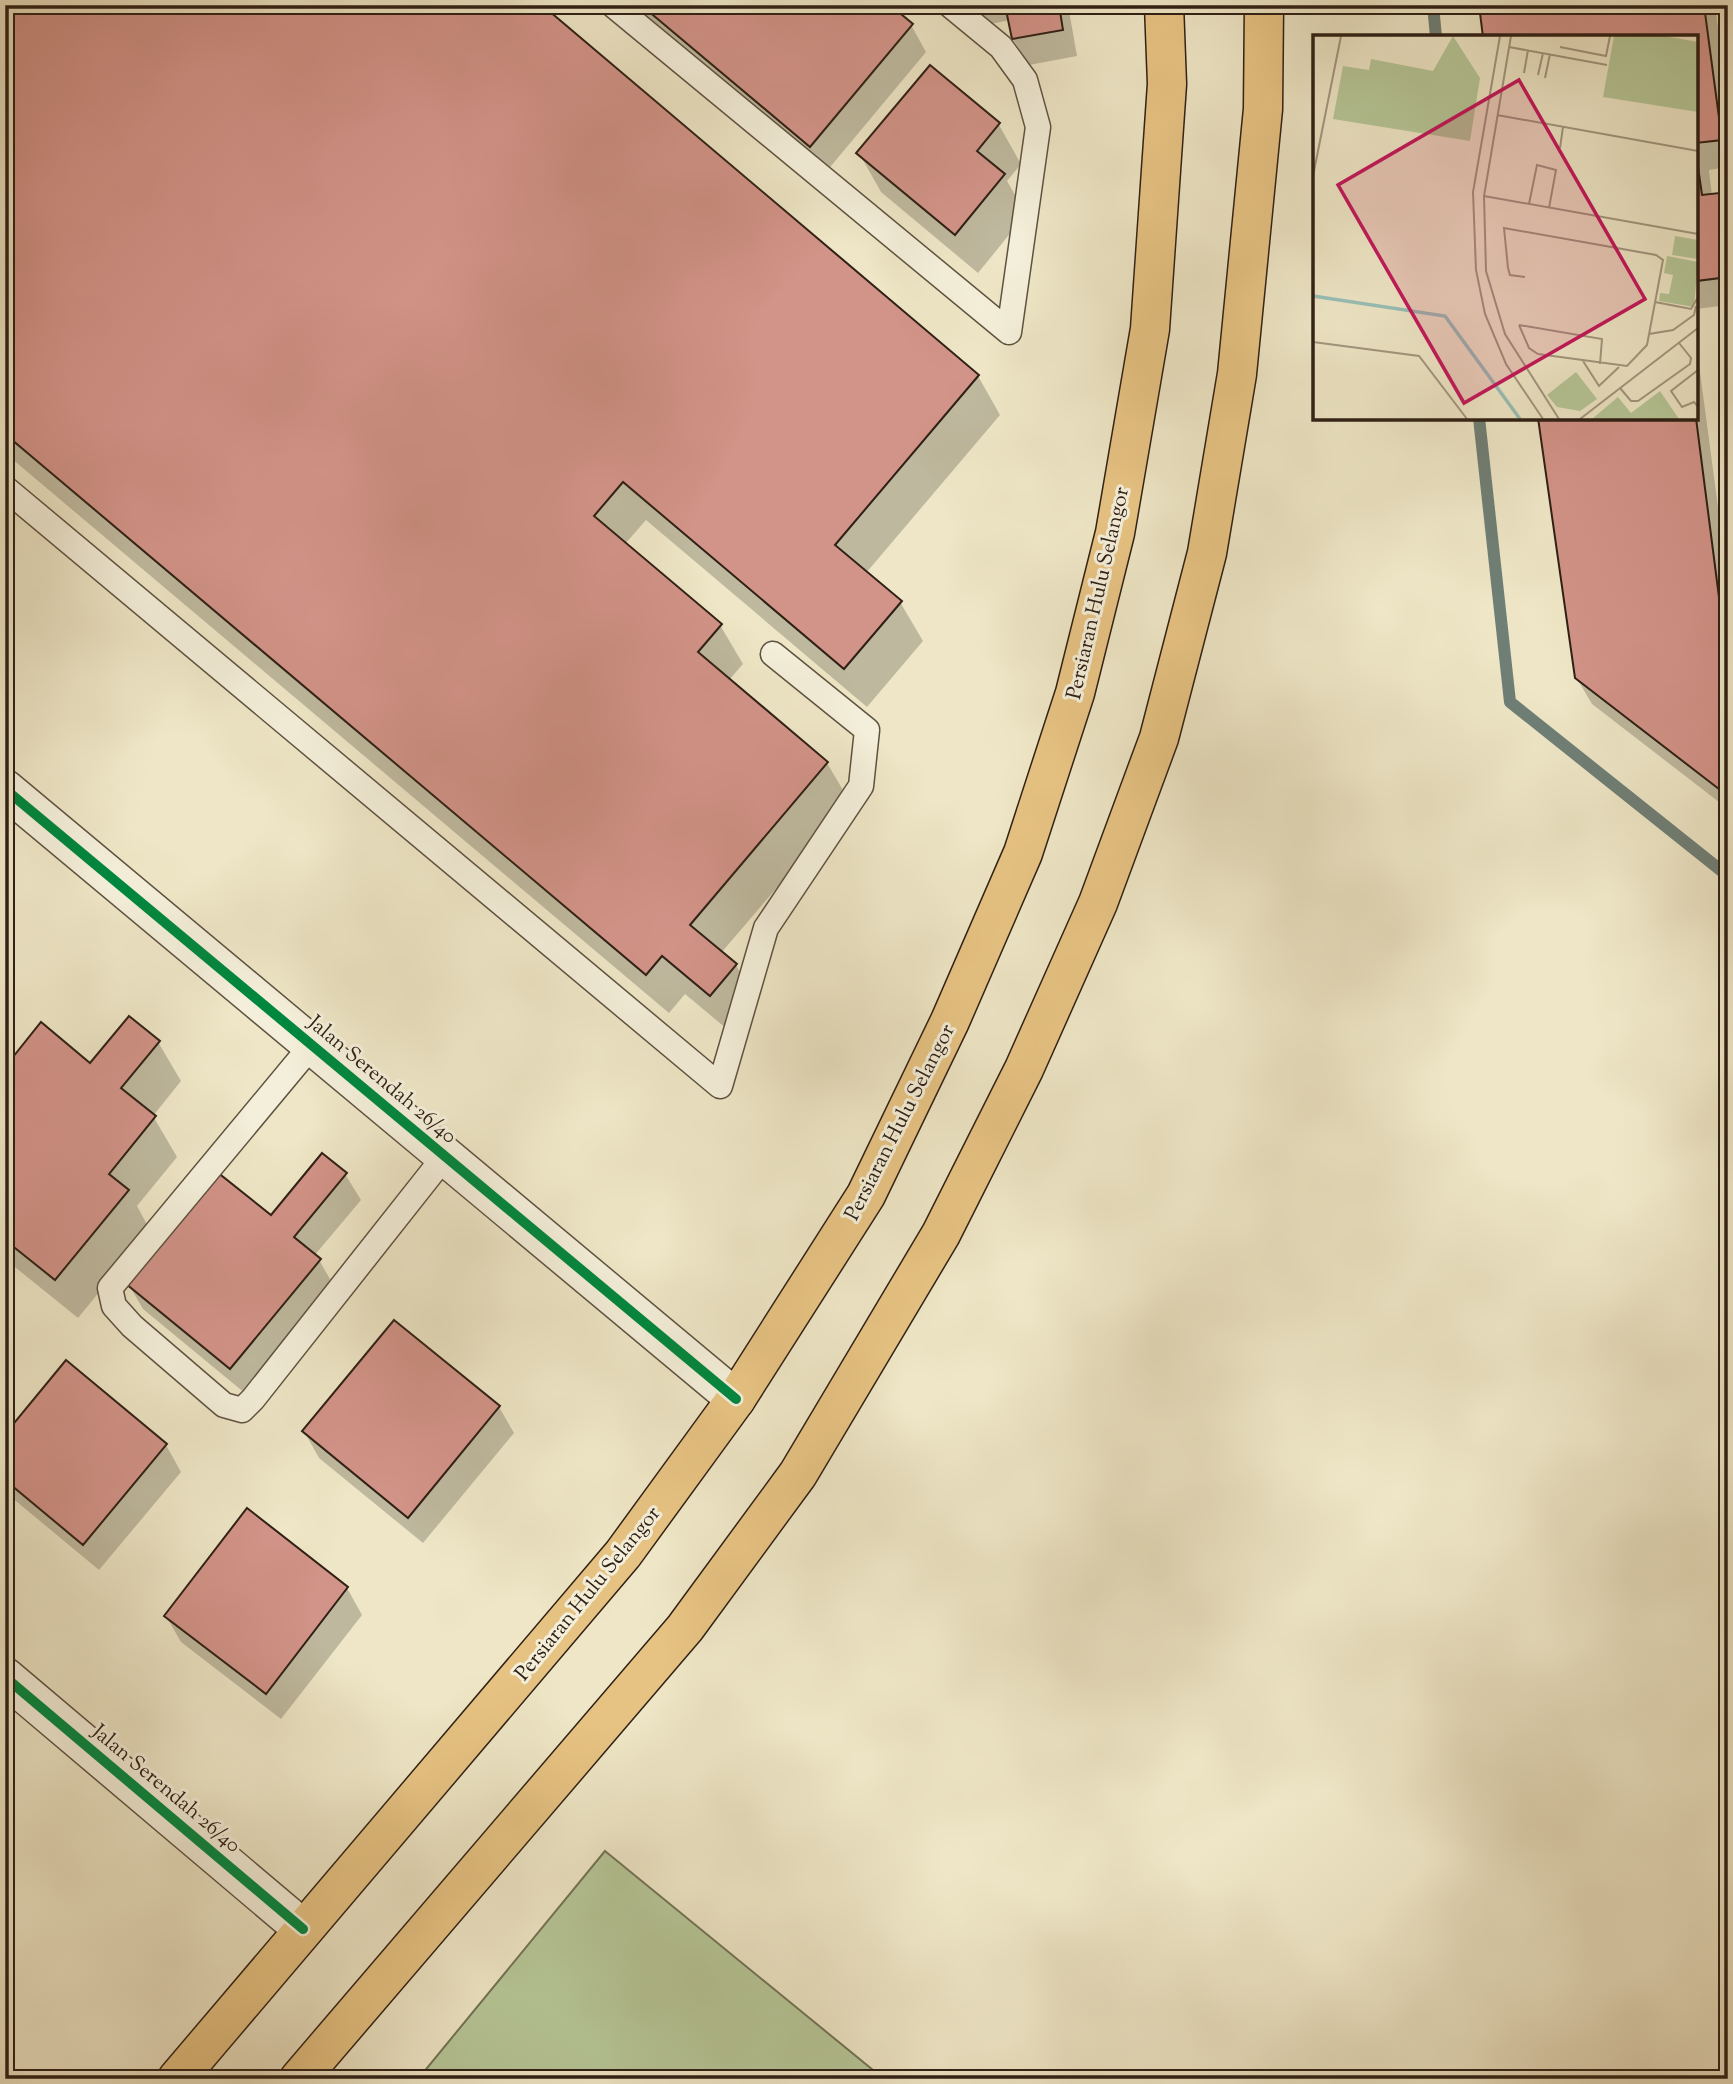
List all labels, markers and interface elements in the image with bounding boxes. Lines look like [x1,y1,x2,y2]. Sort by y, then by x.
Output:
inset map [1313,35,1698,420]
street label: Persiaran Hulu Selangor [1060,484,1138,703]
street label: Jalan Serendah 26/40 [300,1009,463,1152]
street label: Persiaran Hulu Selangor [838,1019,963,1226]
street label: Persiaran Hulu Selangor [509,1500,669,1688]
street label: Jalan Serendah 26/40 [84,1718,247,1861]

